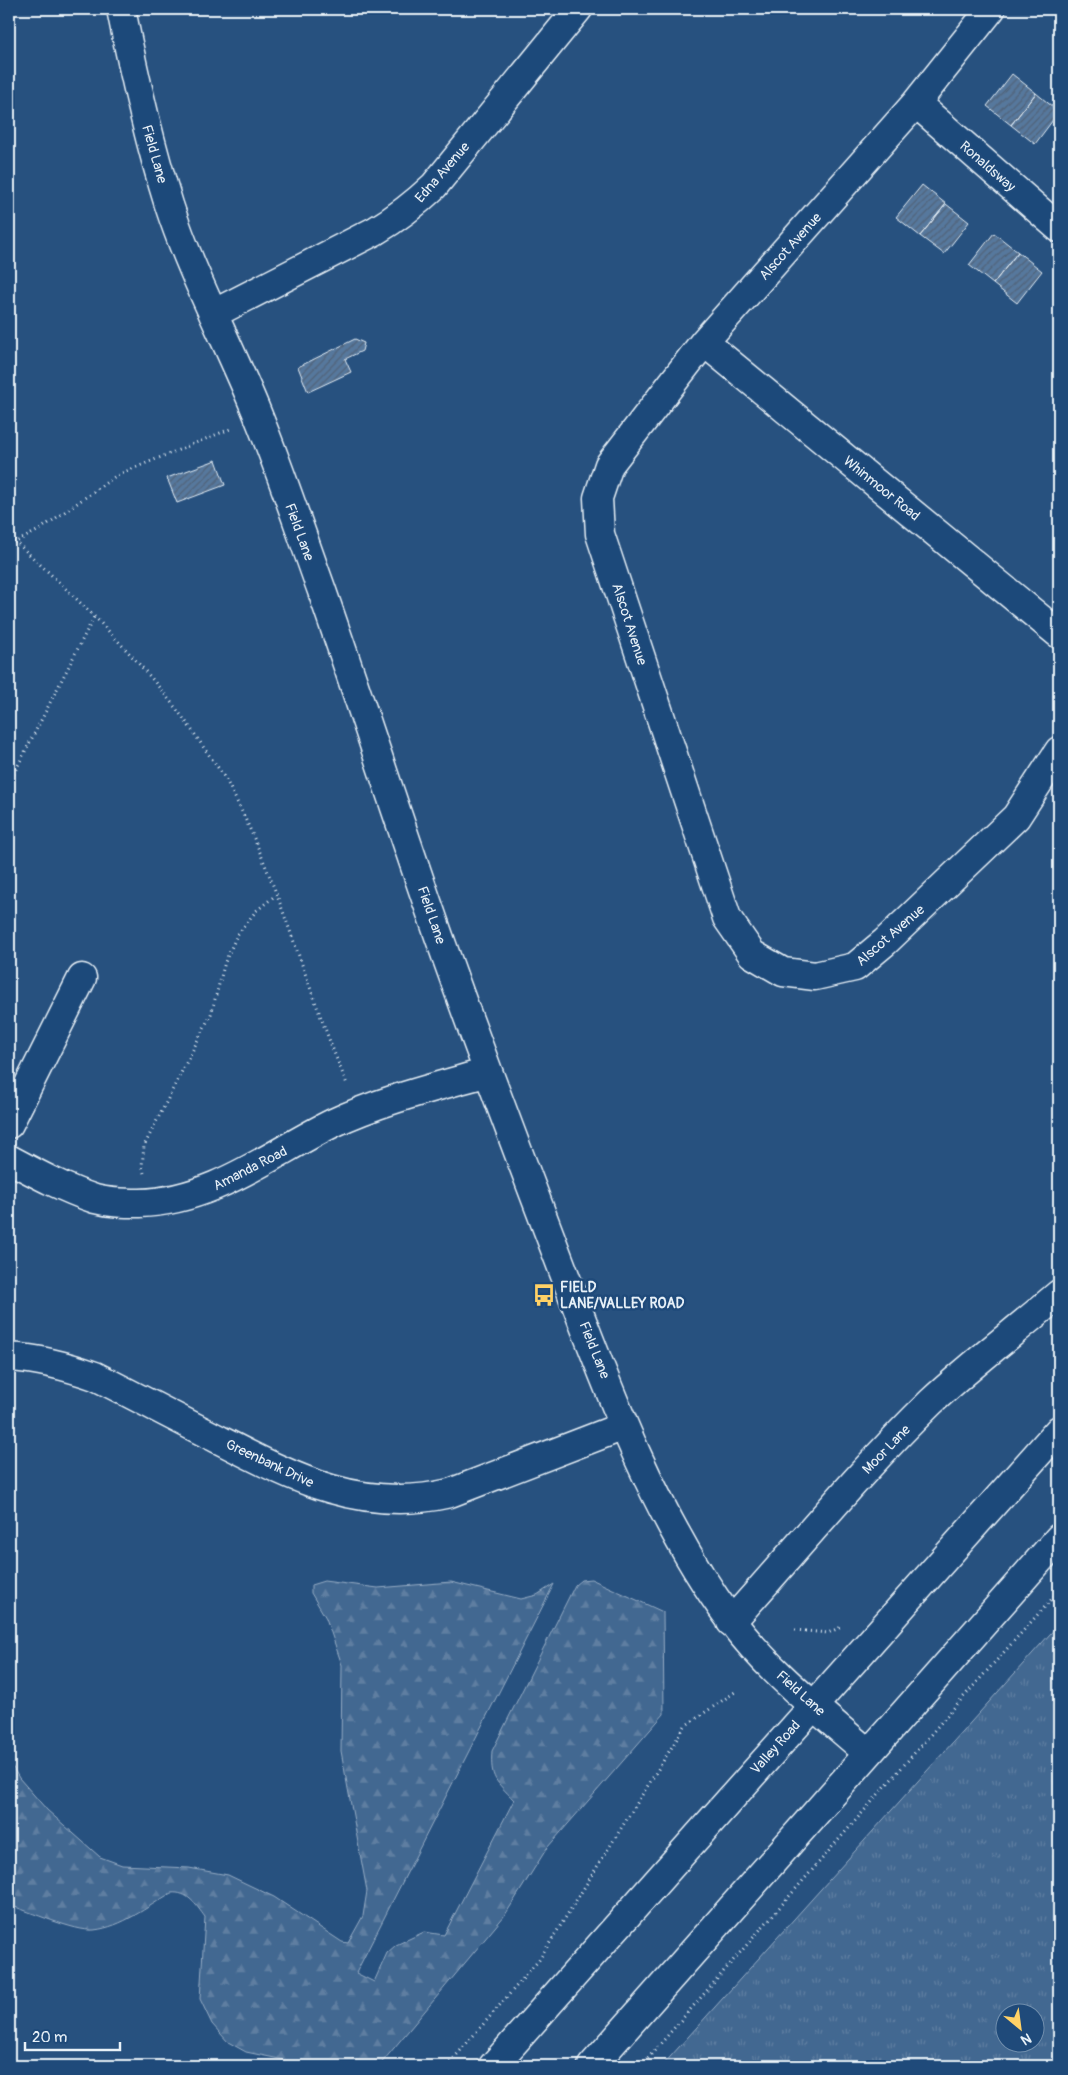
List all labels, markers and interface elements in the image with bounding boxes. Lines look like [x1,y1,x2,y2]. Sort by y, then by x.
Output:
street label: Field Lane [138,123,171,185]
street label: Ronaldsway [956,138,1019,195]
street label: Edna Avenue [411,139,473,206]
street label: Alscot Avenue [756,209,825,284]
street label: Whinmoor Road [840,452,923,524]
street label: Field Lane [281,501,318,563]
street label: Alscot Avenue [608,581,651,667]
street label: Field Lane [414,884,449,946]
street label: Alscot Avenue [853,901,928,970]
street label: Amanda Road [210,1143,290,1194]
place label: FIELD LANE/VALLEY ROAD [560,1279,684,1312]
bus stop icon: FIELD LANE/VALLEY ROAD [531,1282,557,1308]
street label: Field Lane [575,1319,614,1381]
street label: Moor Lane [859,1421,914,1478]
street label: Greenbank Drive [223,1436,317,1491]
street label: Field Lane [773,1667,829,1720]
street label: Valley Road [747,1717,804,1778]
north arrow [996,2002,1046,2052]
scale bar [25,2020,120,2052]
text: 20 m [32,2028,67,2047]
text: N [1018,2029,1034,2049]

